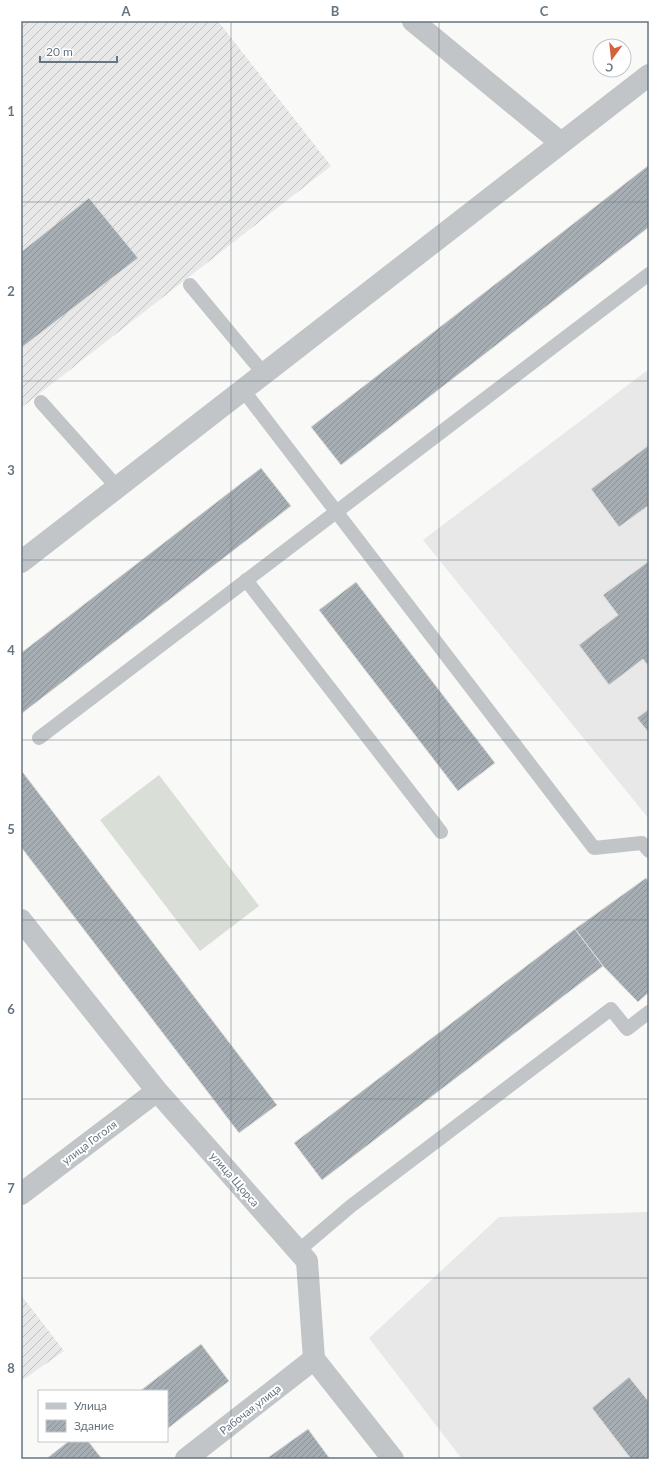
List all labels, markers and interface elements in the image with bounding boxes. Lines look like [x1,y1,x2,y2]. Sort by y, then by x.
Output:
text: A [120,3,131,19]
text: B [331,3,340,19]
text: C [540,3,549,19]
scale bar [40,38,117,64]
north arrow [592,38,632,78]
text: 20 m [46,44,73,59]
text: С [603,61,614,75]
text: 1 [7,103,15,119]
text: 2 [7,283,15,299]
text: 3 [7,462,15,478]
text: 4 [7,642,15,658]
text: 5 [7,821,15,837]
text: 6 [7,1001,15,1017]
street label: улица Гоголя [59,1117,119,1167]
street label: улица Щорса [208,1149,262,1209]
text: 7 [7,1180,15,1196]
text: 8 [7,1360,15,1376]
street label: Рабочая улица [217,1381,283,1437]
legend [38,1390,168,1442]
text: Улица [74,1398,107,1413]
text: Здание [74,1418,114,1433]

